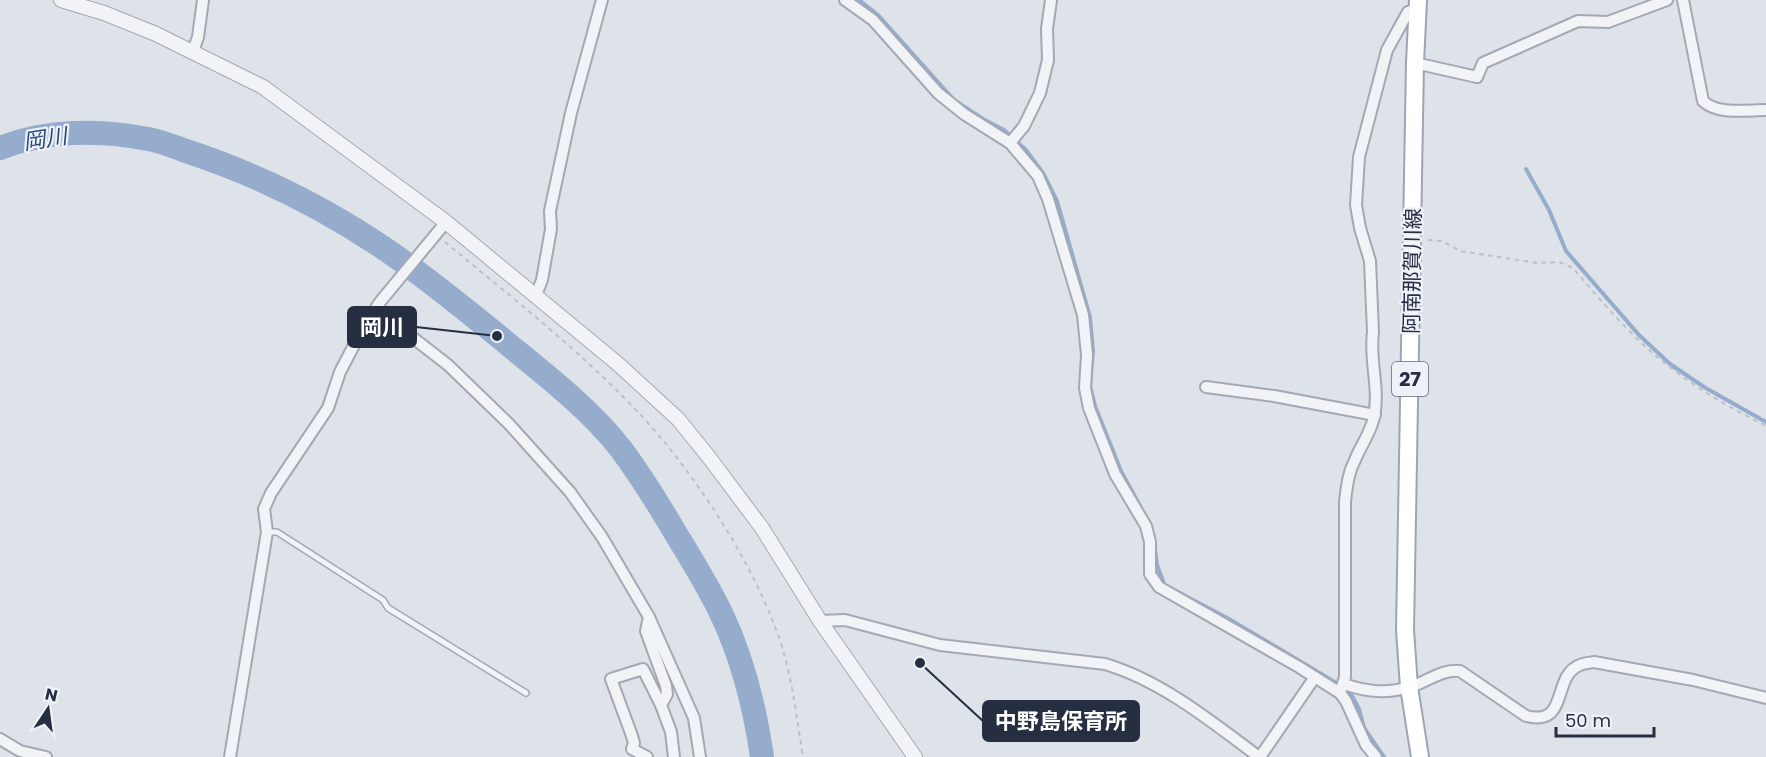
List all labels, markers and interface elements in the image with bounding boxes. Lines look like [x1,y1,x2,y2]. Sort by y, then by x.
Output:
water label: 岡川 [21,120,71,158]
street label: 阿南那賀川線 [1396,208,1428,334]
callout: 岡川 [348,307,416,347]
text: 岡川 [360,312,404,343]
road number: 27 [1392,362,1428,396]
north arrow [18,679,78,739]
text: N [43,682,60,707]
scale bar [1556,700,1654,738]
callout: 中野島保育所 [983,701,1139,741]
text: 中野島保育所 [995,706,1127,737]
text: 50 m [1565,708,1611,733]

